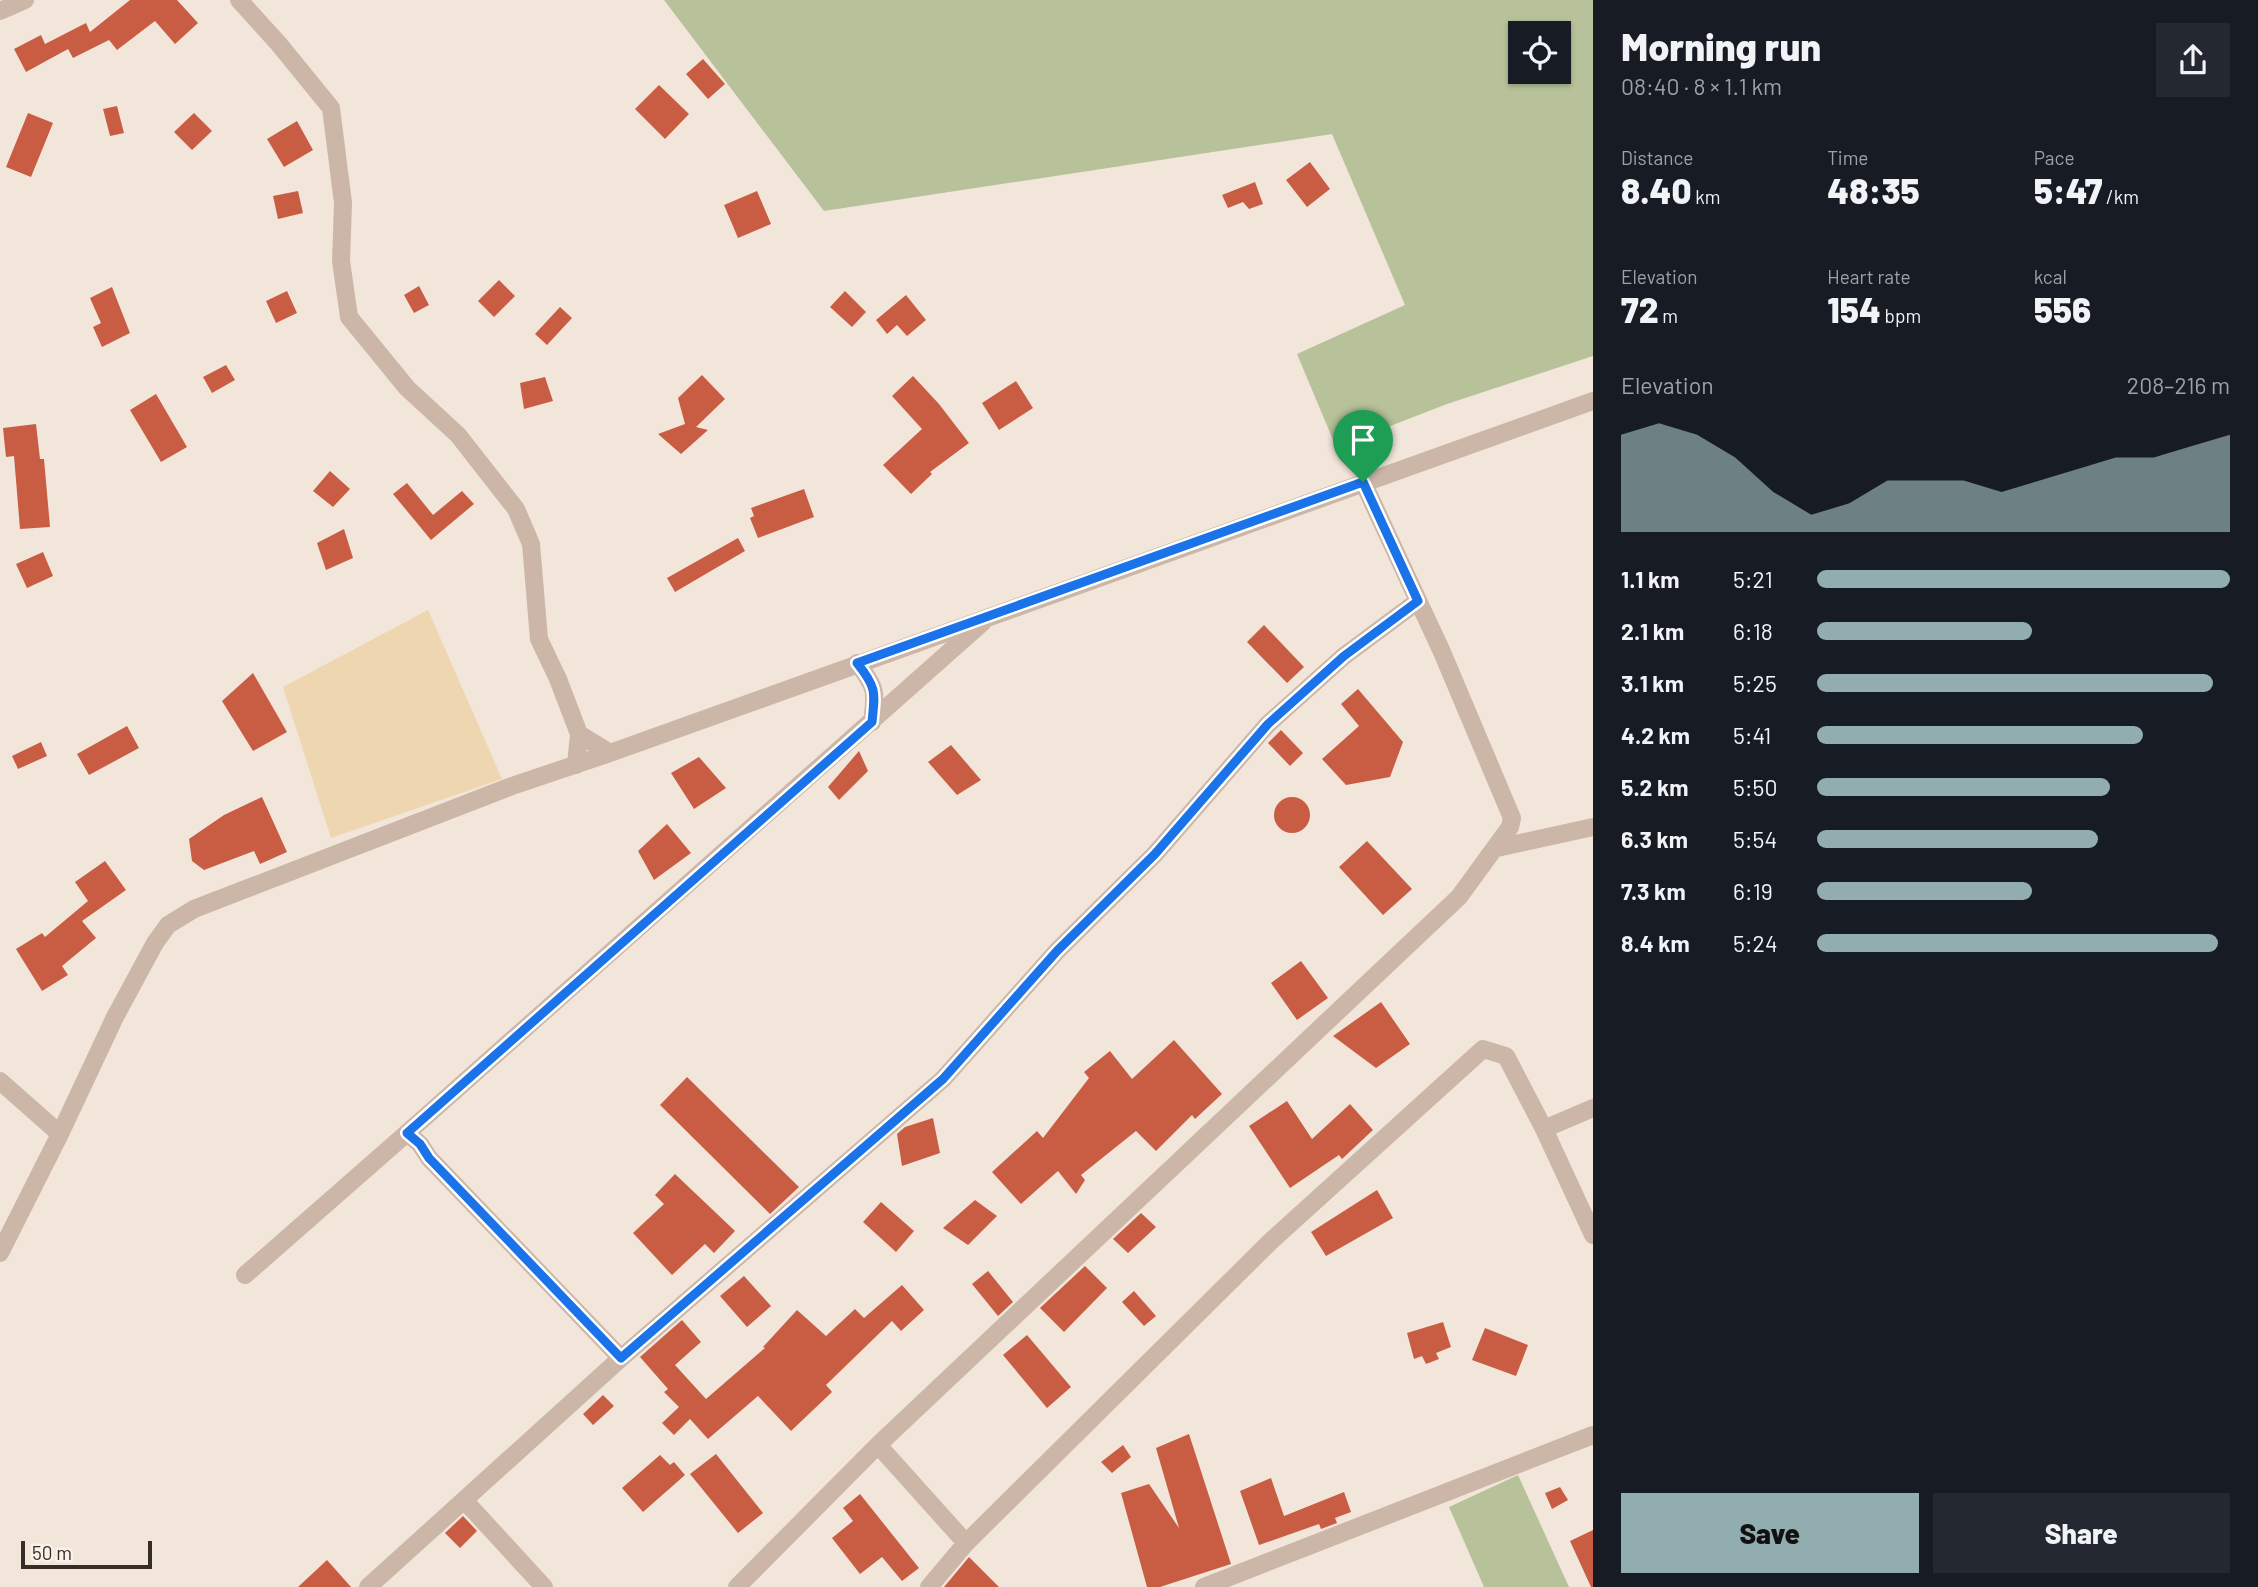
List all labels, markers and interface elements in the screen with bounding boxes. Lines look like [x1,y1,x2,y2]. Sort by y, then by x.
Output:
map controls [1508,21,1571,84]
button: locate [1508,21,1571,84]
text: Morning run [1621,23,1821,69]
button: share [2156,23,2230,97]
text: 08:40 · 8 × 1.1 km [1621,72,1782,100]
text: Distance [1621,146,1693,169]
text: Time [1827,146,1868,169]
text: Pace [2034,146,2075,169]
text: 8.40 [1621,169,1691,211]
text: 48:35 [1827,169,1920,211]
text: 5:47 [2034,169,2102,211]
text: km [1691,185,1720,208]
text: /km [2102,185,2139,208]
text: Elevation [1621,265,1698,288]
text: Heart rate [1827,265,1911,288]
text: kcal [2034,265,2067,288]
text: 72 [1621,288,1659,330]
text: 154 [1827,288,1881,330]
text: 556 [2034,288,2091,330]
text: m [1659,304,1678,327]
text: bpm [1881,304,1921,327]
text: Elevation [1621,371,1714,399]
text: 208–216 m [2127,371,2230,399]
pin [1333,410,1393,482]
icon: arrive [1344,421,1382,459]
text: 1.1 km [1621,565,1680,593]
text: 5:21 [1733,565,1773,593]
text: 2.1 km [1621,617,1684,645]
text: 6:18 [1733,617,1773,645]
text: 3.1 km [1621,669,1684,697]
text: 5:25 [1733,669,1777,697]
text: 4.2 km [1621,721,1690,749]
text: 5:41 [1733,721,1771,749]
text: 5.2 km [1621,773,1689,801]
text: 5:50 [1733,773,1777,801]
text: 6.3 km [1621,825,1688,853]
text: 5:54 [1733,825,1777,853]
text: 7.3 km [1621,877,1686,905]
text: 6:19 [1733,877,1773,905]
text: 8.4 km [1621,929,1690,957]
text: 5:24 [1733,929,1778,957]
button: Save [1621,1493,1919,1573]
button: Share [1933,1493,2230,1573]
scale bar [21,1538,152,1570]
text: 50 m [32,1541,72,1564]

